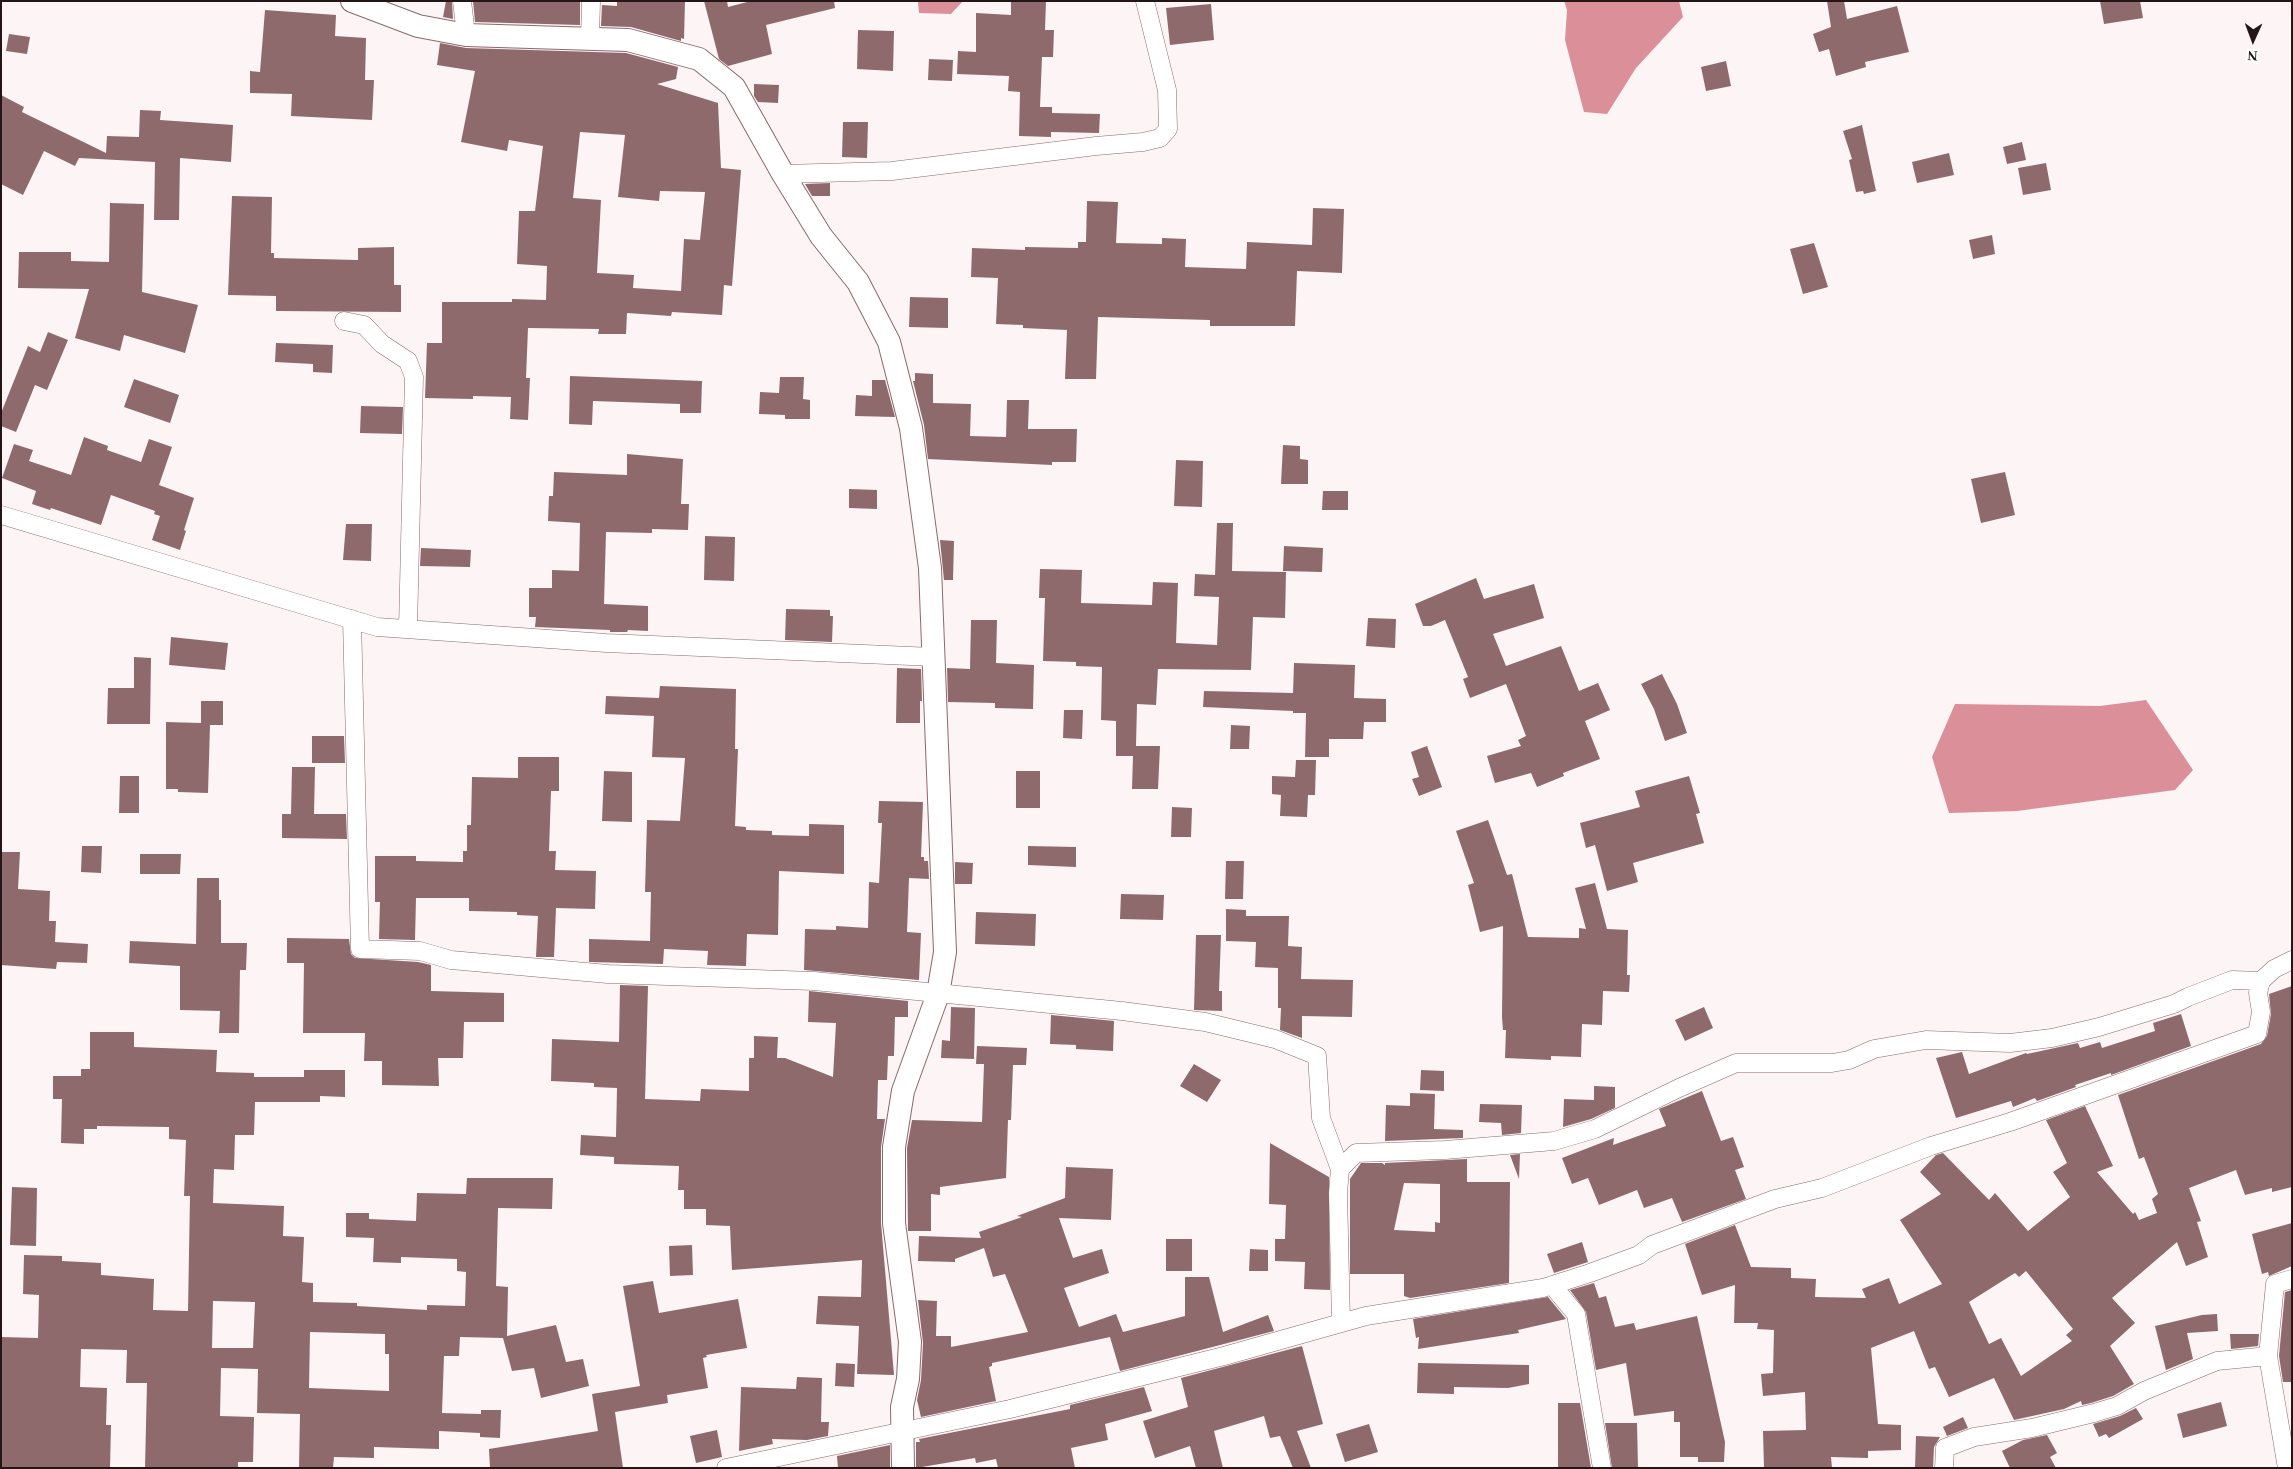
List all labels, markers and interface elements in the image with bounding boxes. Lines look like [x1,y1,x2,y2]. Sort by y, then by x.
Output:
north arrow [2228,15,2278,65]
text: N [2247,48,2258,63]

